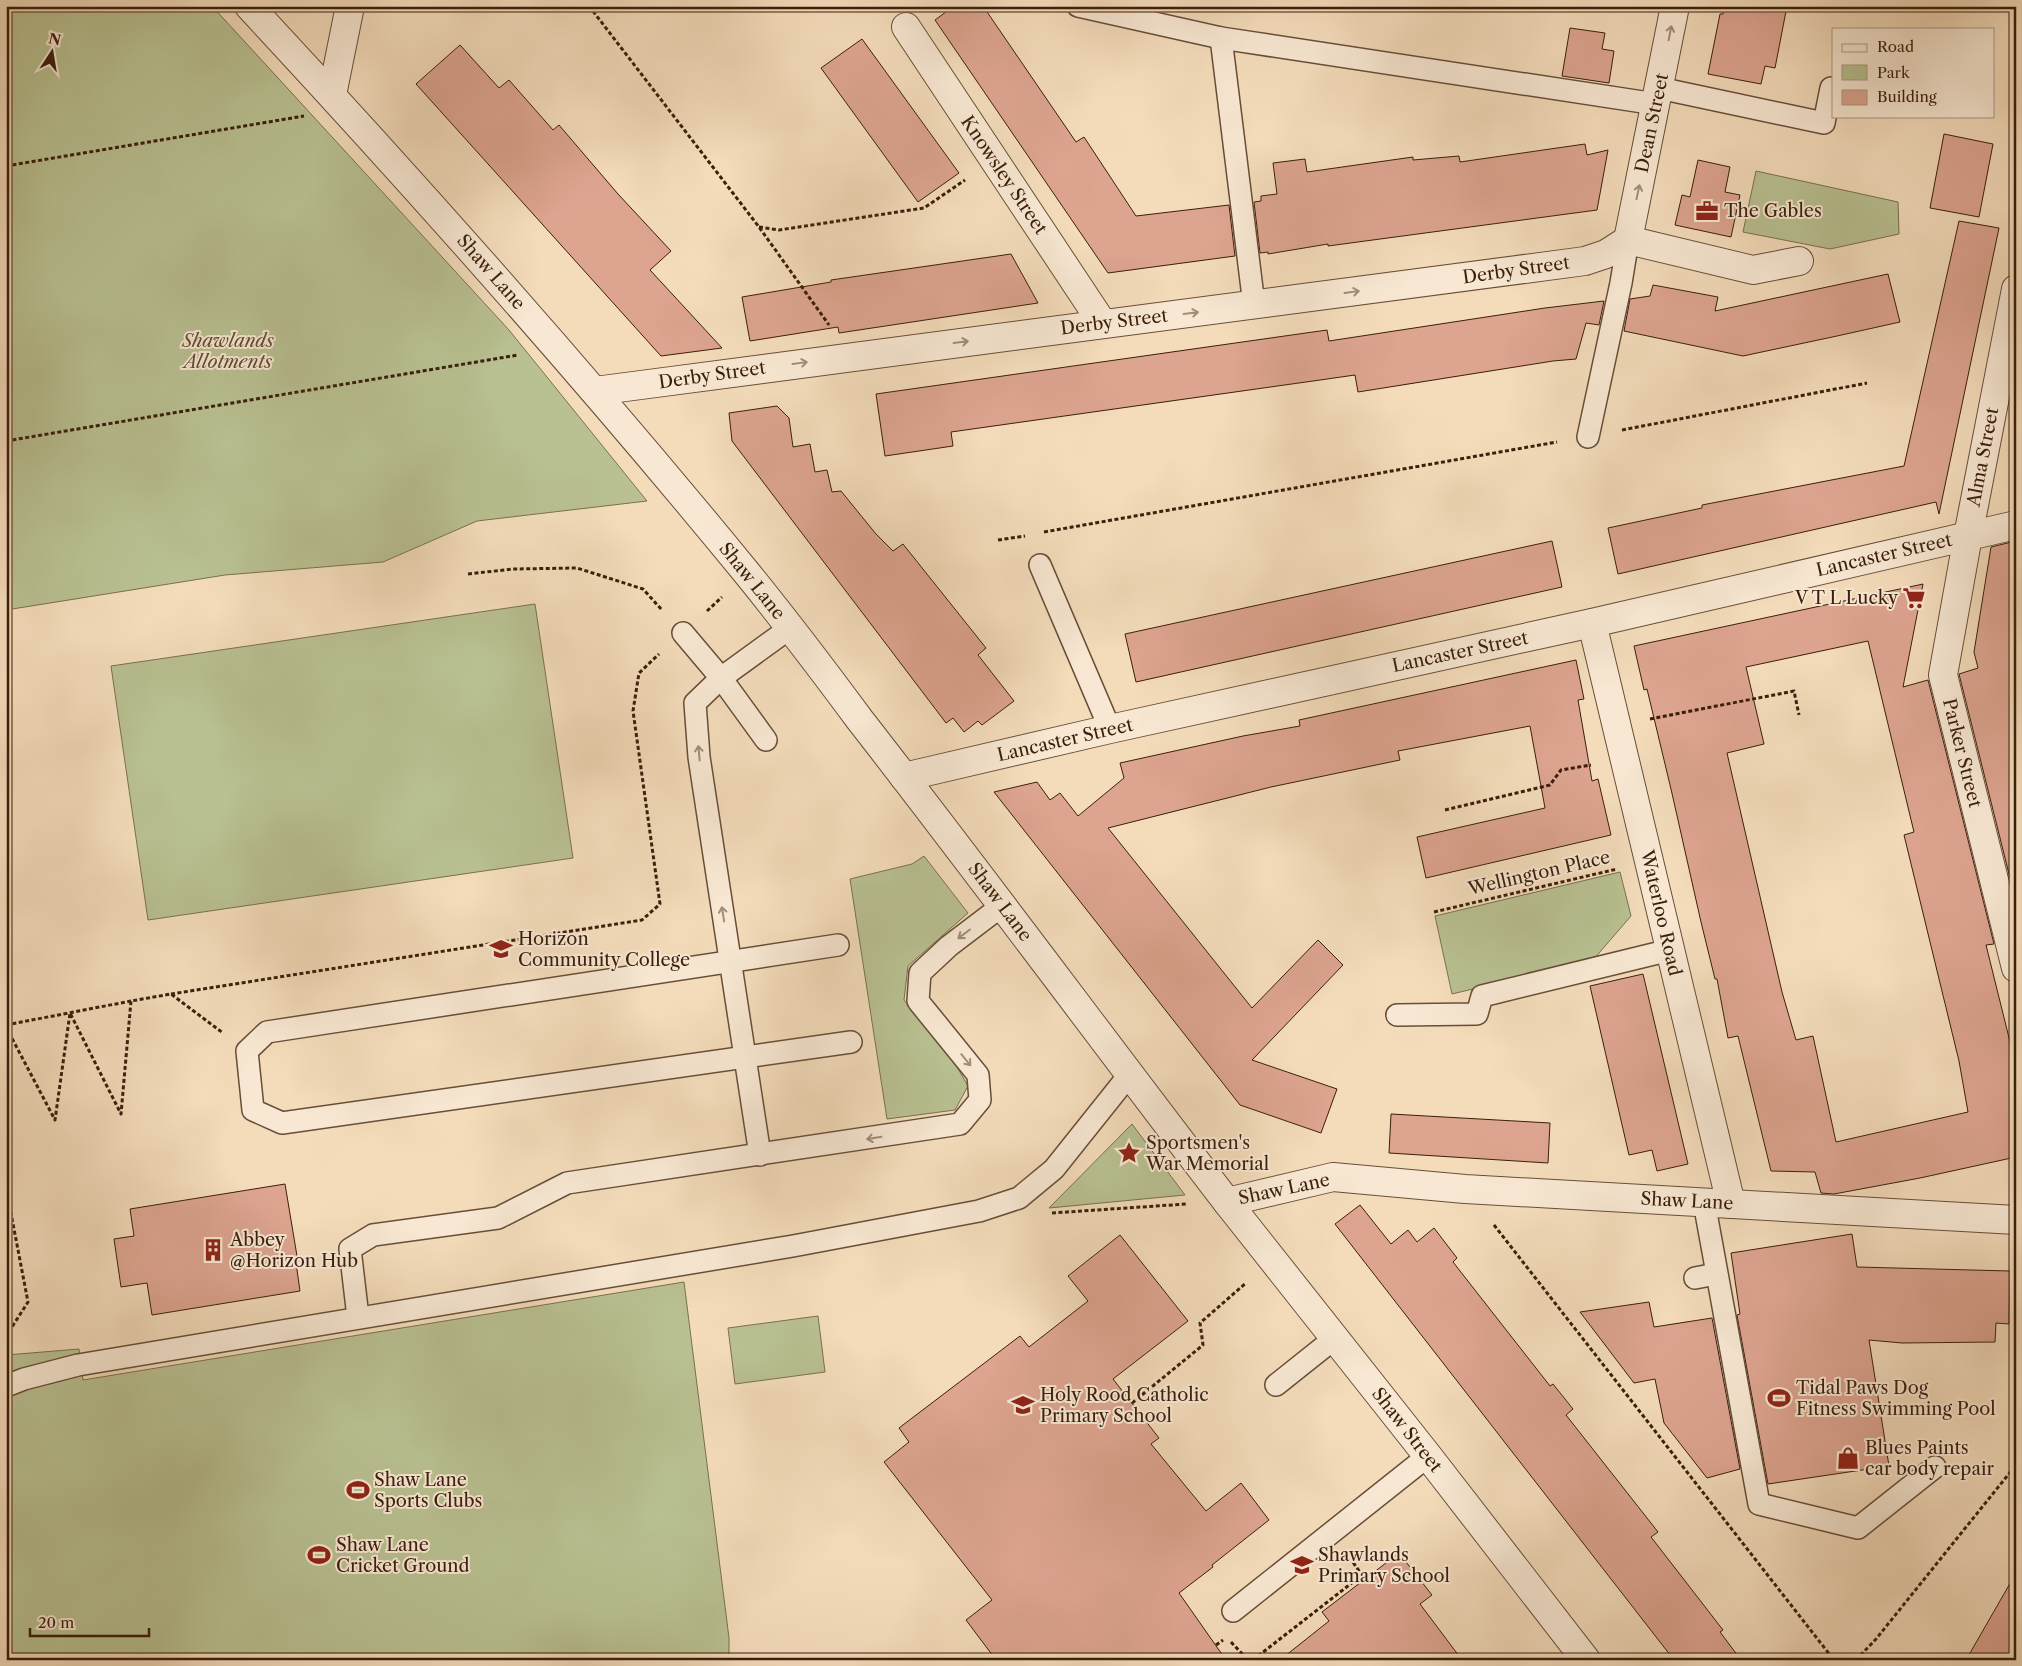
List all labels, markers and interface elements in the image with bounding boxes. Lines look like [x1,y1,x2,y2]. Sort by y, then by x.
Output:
one-way arrow [1666,25,1675,41]
north arrow [28,28,78,78]
legend [1832,28,1994,118]
text: N [47,29,63,49]
text: Road [1877,37,1914,56]
text: Park [1877,63,1911,82]
street label: Dean Street [1631,71,1673,175]
text: Building [1877,87,1937,106]
street label: Knowsley Street [956,111,1052,239]
one-way arrow [1633,184,1643,200]
office icon: The Gables [1694,198,1720,224]
place label: The Gables [1724,200,1822,222]
street label: Shaw Lane [452,230,530,314]
street label: Derby Street [1461,252,1572,288]
one-way arrow [1344,286,1360,296]
street label: Derby Street [1059,304,1170,339]
one-way arrow [1183,307,1199,317]
park label: Shawlands Allotments [181,330,274,373]
one-way arrow [952,337,968,347]
street label: Derby Street [657,357,768,393]
one-way arrow [791,358,807,368]
street label: Alma Street [1962,405,2004,509]
street label: Lancaster Street [1814,529,1955,581]
street label: Shaw Lane [714,538,790,624]
supermarket icon: V T L Lucky [1901,585,1927,611]
place label: V T L Lucky [1794,587,1899,609]
street label: Lancaster Street [1390,627,1531,677]
street label: Parker Street [1938,696,1986,810]
street label: Lancaster Street [995,714,1136,766]
one-way arrow [694,745,703,761]
street label: Wellington Place [1465,846,1612,900]
street label: Waterloo Road [1636,847,1686,978]
street label: Shaw Lane [963,858,1037,946]
one-way arrow [718,906,728,922]
place label: Horizon Community College [518,928,690,971]
one-way arrow [958,929,971,940]
school or university icon: Horizon Community College [488,936,514,962]
one-way arrow [960,1053,971,1066]
place label: Sportsmen's War Memorial [1145,1132,1269,1175]
one-way arrow [867,1133,883,1143]
place icon: Sportsmen's War Memorial [1116,1140,1142,1166]
street label: Shaw Lane [1236,1169,1332,1209]
street label: Shaw Lane [1640,1188,1734,1214]
place label: Abbey @Horizon Hub [229,1229,358,1272]
building icon: Abbey @Horizon Hub [200,1237,226,1263]
place label: Tidal Paws Dog Fitness Swimming Pool [1796,1377,1996,1420]
street label: Shaw Street [1367,1383,1447,1477]
place label: Holy Rood Catholic Primary School [1040,1384,1209,1427]
sports icon: Tidal Paws Dog Fitness Swimming Pool [1766,1385,1792,1411]
school or university icon: Holy Rood Catholic Primary School [1010,1392,1036,1418]
place label: Blues Paints car body repair [1865,1437,1994,1480]
shop icon: Blues Paints car body repair [1835,1445,1861,1471]
place label: Shaw Lane Sports Clubs [374,1469,482,1512]
sports icon: Shaw Lane Sports Clubs [345,1477,371,1503]
place label: Shaw Lane Cricket Ground [336,1534,470,1577]
sports icon: Shaw Lane Cricket Ground [306,1542,332,1568]
place label: Shawlands Primary School [1318,1544,1450,1587]
school or university icon: Shawlands Primary School [1289,1552,1315,1578]
scale bar [30,1606,149,1638]
text: 20 m [38,1613,74,1632]

